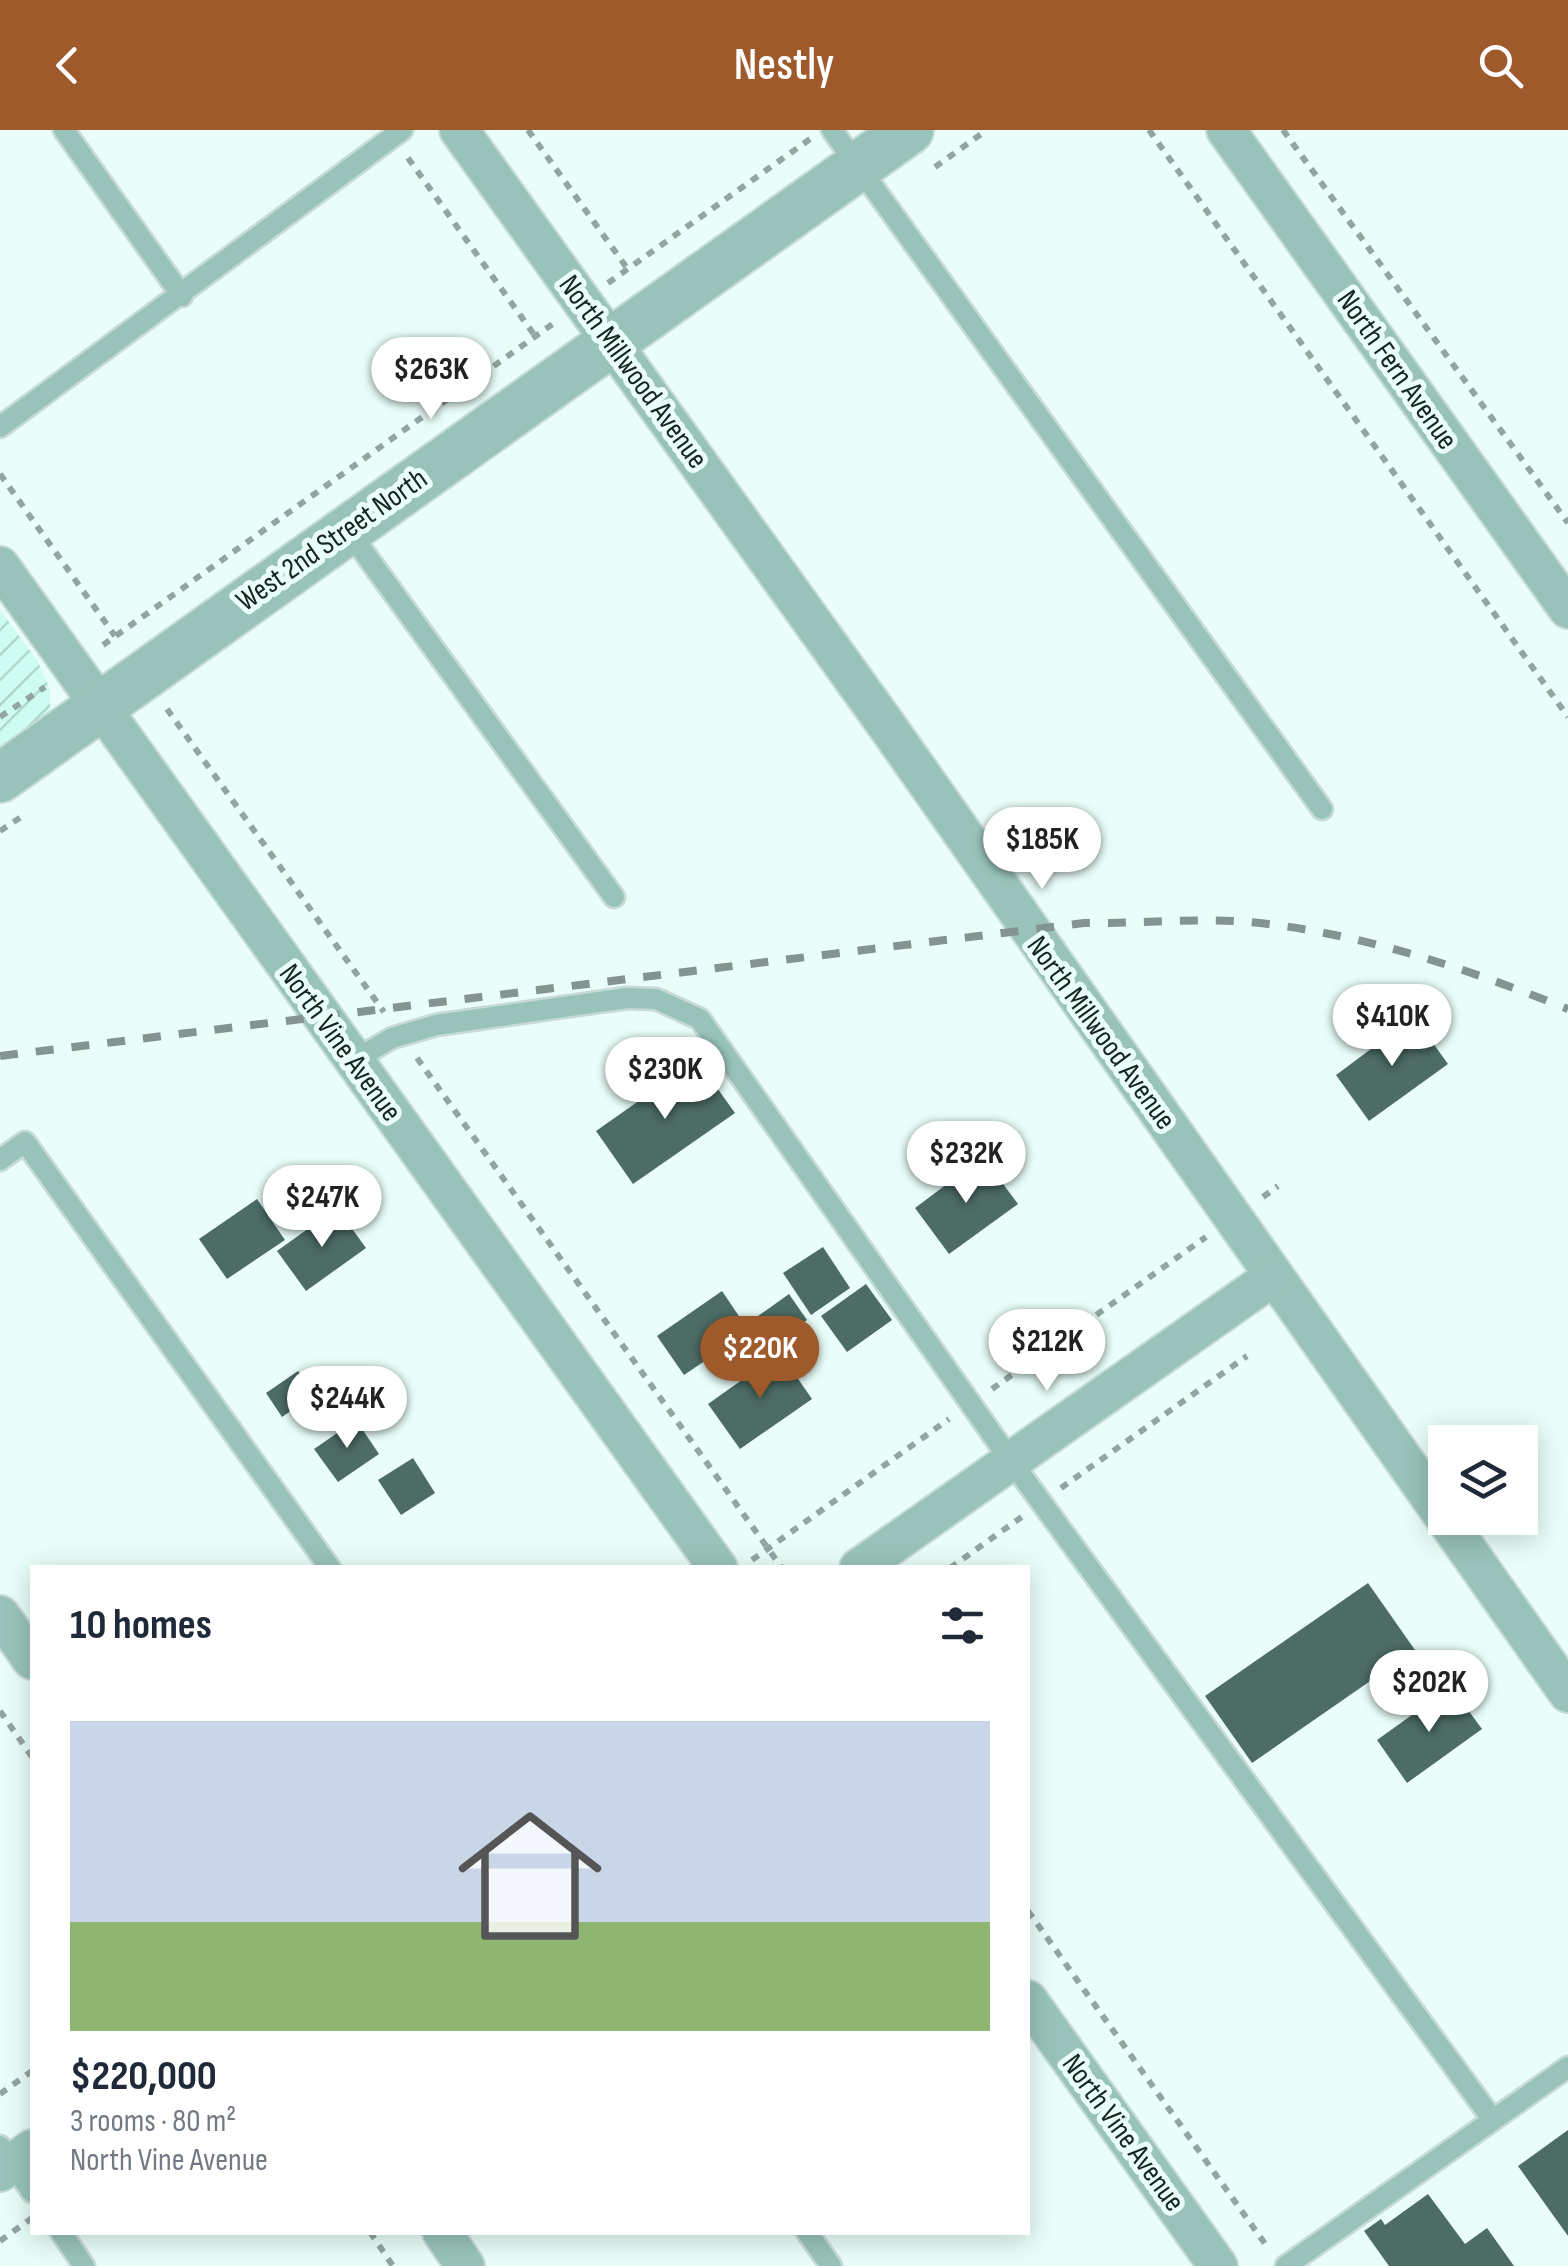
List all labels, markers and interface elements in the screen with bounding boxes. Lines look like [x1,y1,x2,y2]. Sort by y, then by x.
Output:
icon: back [40,38,95,93]
text: Nestly [734,38,834,93]
icon: search [1473,38,1528,93]
street label: North Millwood Avenue [551,268,715,476]
street label: North Fern Avenue [1329,283,1465,457]
pin: $263K [361,337,501,422]
text: $263K [393,350,469,389]
street label: West 2nd Street North [230,461,434,619]
pin: $185K [972,807,1112,892]
text: $185K [1005,820,1079,859]
street label: North Millwood Avenue [1019,929,1183,1137]
street label: North Vine Avenue [271,957,409,1129]
pin: $410K [1322,984,1462,1069]
text: $410K [1355,997,1429,1036]
pin: $230K [595,1037,735,1122]
text: $230K [627,1050,703,1089]
pin: $232K [896,1121,1036,1206]
text: $232K [929,1134,1003,1173]
pin: $247K [252,1165,392,1250]
text: $247K [285,1178,359,1217]
pin: $212K [977,1309,1117,1394]
pin: $220K [690,1316,830,1401]
text: $212K [1010,1322,1084,1361]
text: $220K [722,1329,798,1368]
pin: $244K [277,1366,417,1451]
text: $244K [309,1379,385,1418]
map controls [1428,1425,1538,1535]
button: layers [1428,1425,1538,1535]
icon: filters [935,1598,990,1653]
text: 10 homes [70,1600,212,1651]
pin: $202K [1359,1650,1499,1735]
text: $202K [1391,1663,1467,1702]
icon: home [440,1786,620,1966]
street label: North Vine Avenue [1054,2047,1192,2219]
text: $220,000 [70,2051,217,2102]
text: 3 rooms · 80 m² [70,2102,236,2141]
text: North Vine Avenue [70,2141,268,2180]

